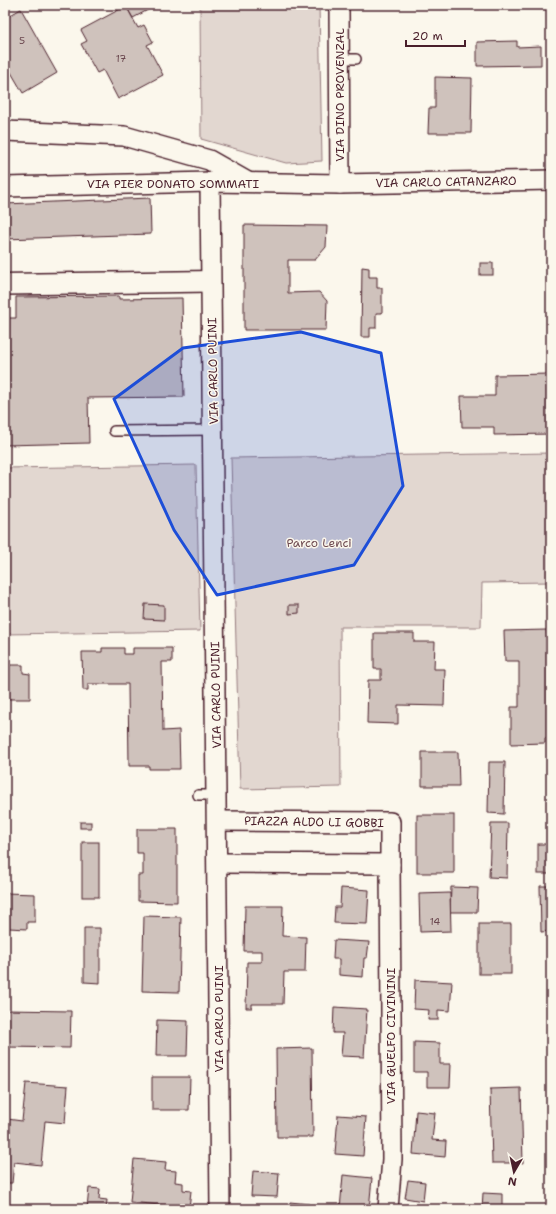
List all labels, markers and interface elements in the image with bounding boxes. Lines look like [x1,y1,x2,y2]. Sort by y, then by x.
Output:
scale bar [406,22,465,48]
street label: VIA DINO PROVENZAL [332,28,348,162]
text: 20 m [412,28,443,44]
house number: 5 [19,34,25,47]
house number: 17 [116,52,126,65]
street label: VIA CARLO CATANZARO [375,173,517,191]
street label: VIA PIER DONATO SOMMATI [87,176,260,192]
street label: VIA CARLO PUINI [204,317,222,425]
park label: Parco Lenci [286,535,352,551]
street label: VIA CARLO PUINI [207,641,225,749]
street label: PIAZZA ALDO LI GOBBI [244,813,384,831]
house number: 14 [430,915,440,928]
street label: VIA CARLO PUINI [211,965,227,1073]
street label: VIA GUELFO CIVININI [383,967,399,1104]
north arrow [494,1152,534,1192]
text: N [507,1173,518,1189]

